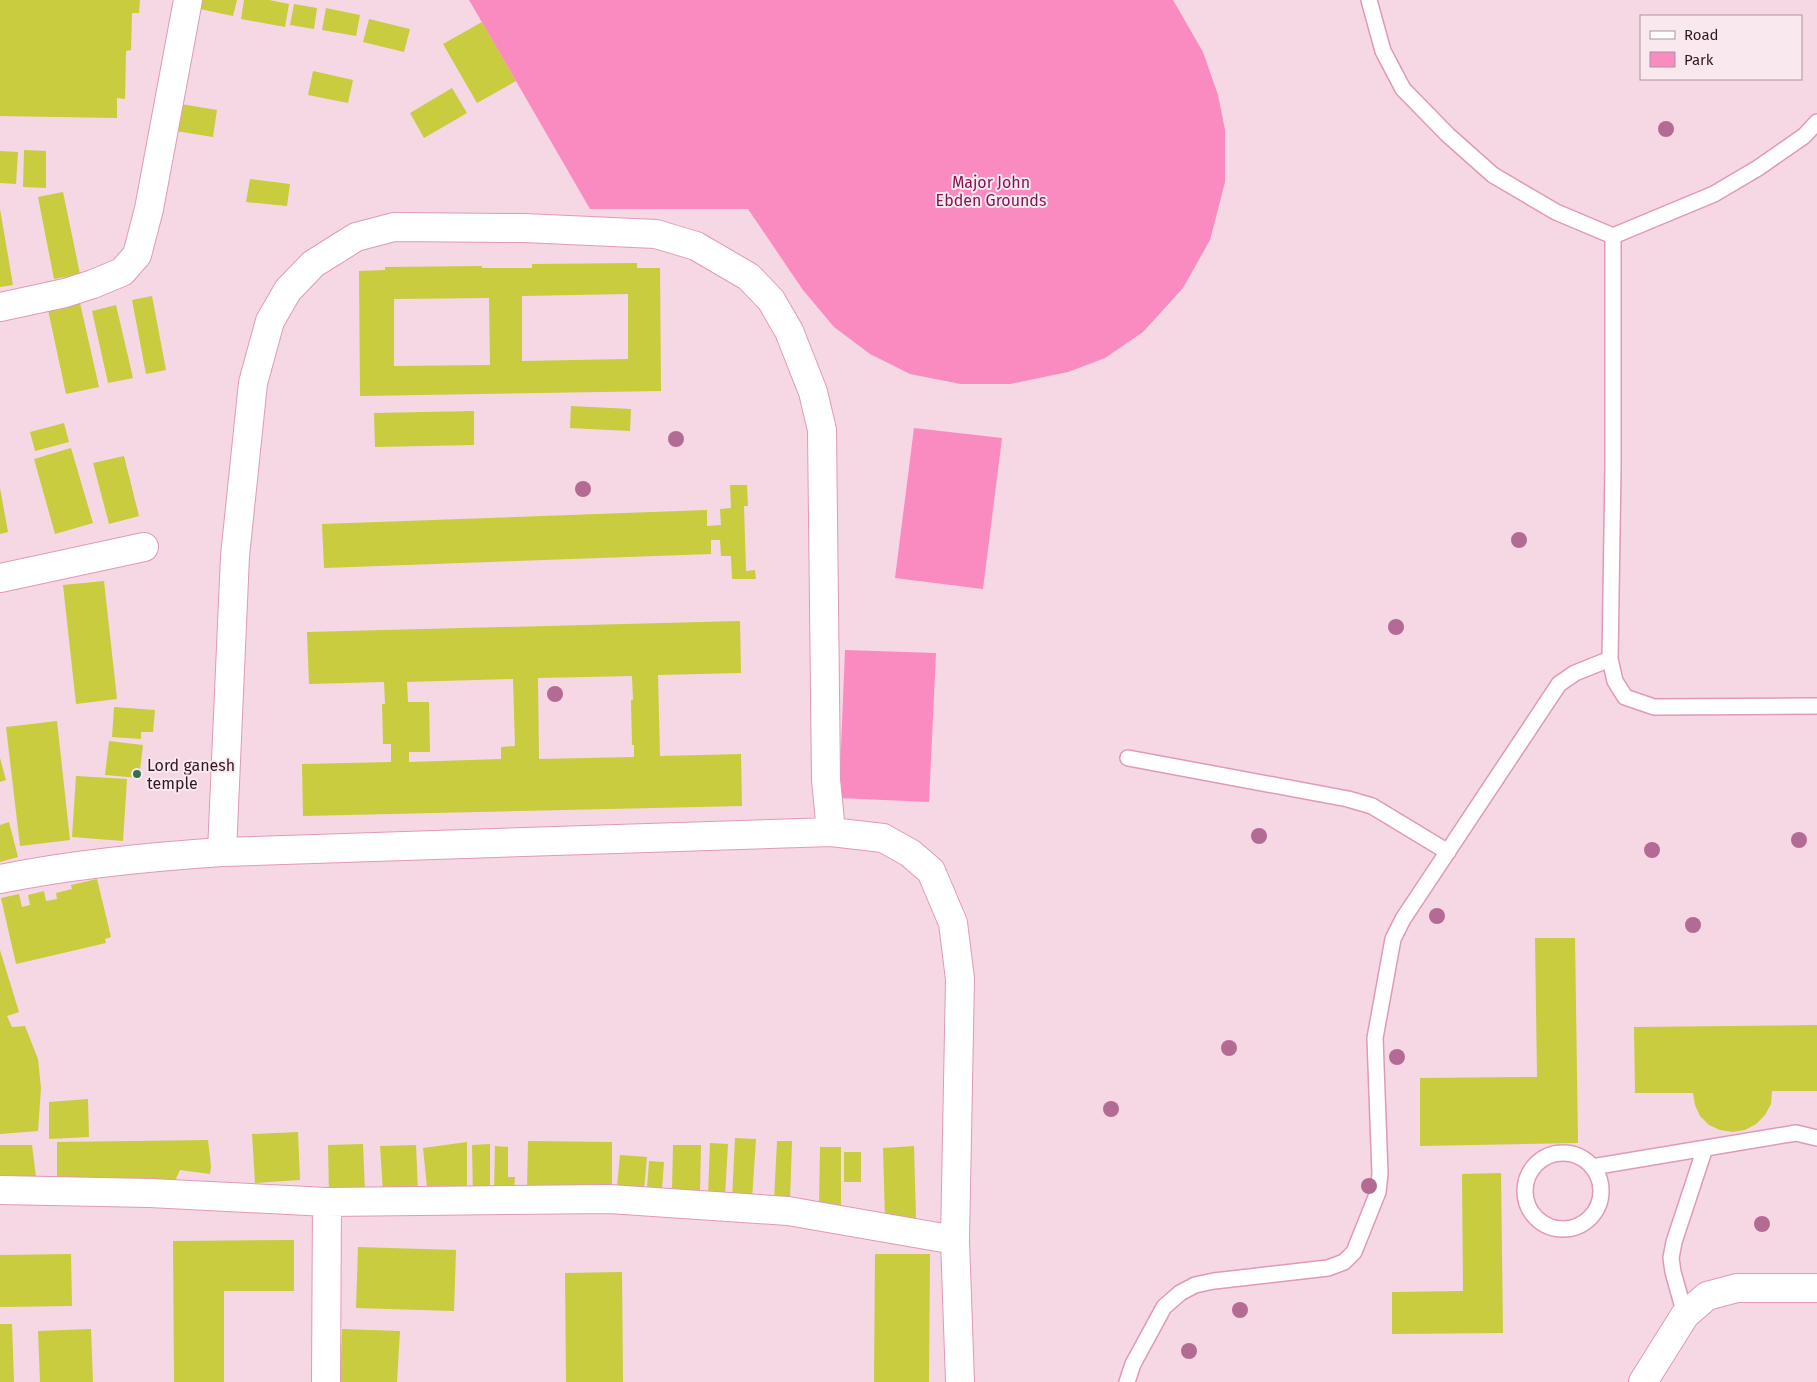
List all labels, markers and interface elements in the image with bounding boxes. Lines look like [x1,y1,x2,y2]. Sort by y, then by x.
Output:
legend [1640,15,1802,80]
text: Road [1684,26,1719,44]
text: Park [1684,51,1714,69]
park label: Major John Ebden Grounds [936,173,1046,210]
place label: Lord ganesh temple [147,756,235,793]
marker: Lord ganesh temple [131,768,143,780]

